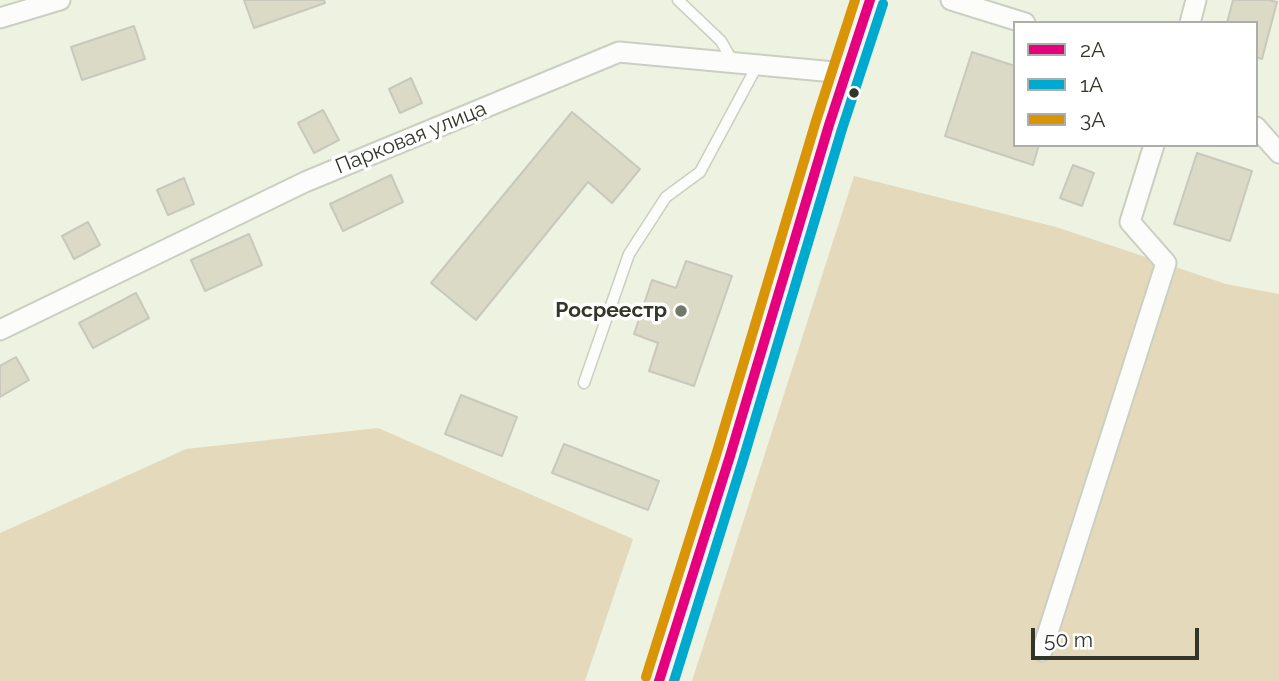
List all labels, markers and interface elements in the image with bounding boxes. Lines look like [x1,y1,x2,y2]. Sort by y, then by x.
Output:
legend [1013,21,1258,147]
text: 2А [1080,37,1105,62]
text: 1А [1080,72,1103,97]
unlabelled marker [847,86,861,100]
street label: Парковая улица [332,96,490,180]
text: 3А [1080,107,1105,132]
place label: Росреестр [555,298,667,324]
marker: Росреестр [673,303,689,319]
scale bar [1034,614,1202,658]
text: 50 m [1044,627,1093,652]

